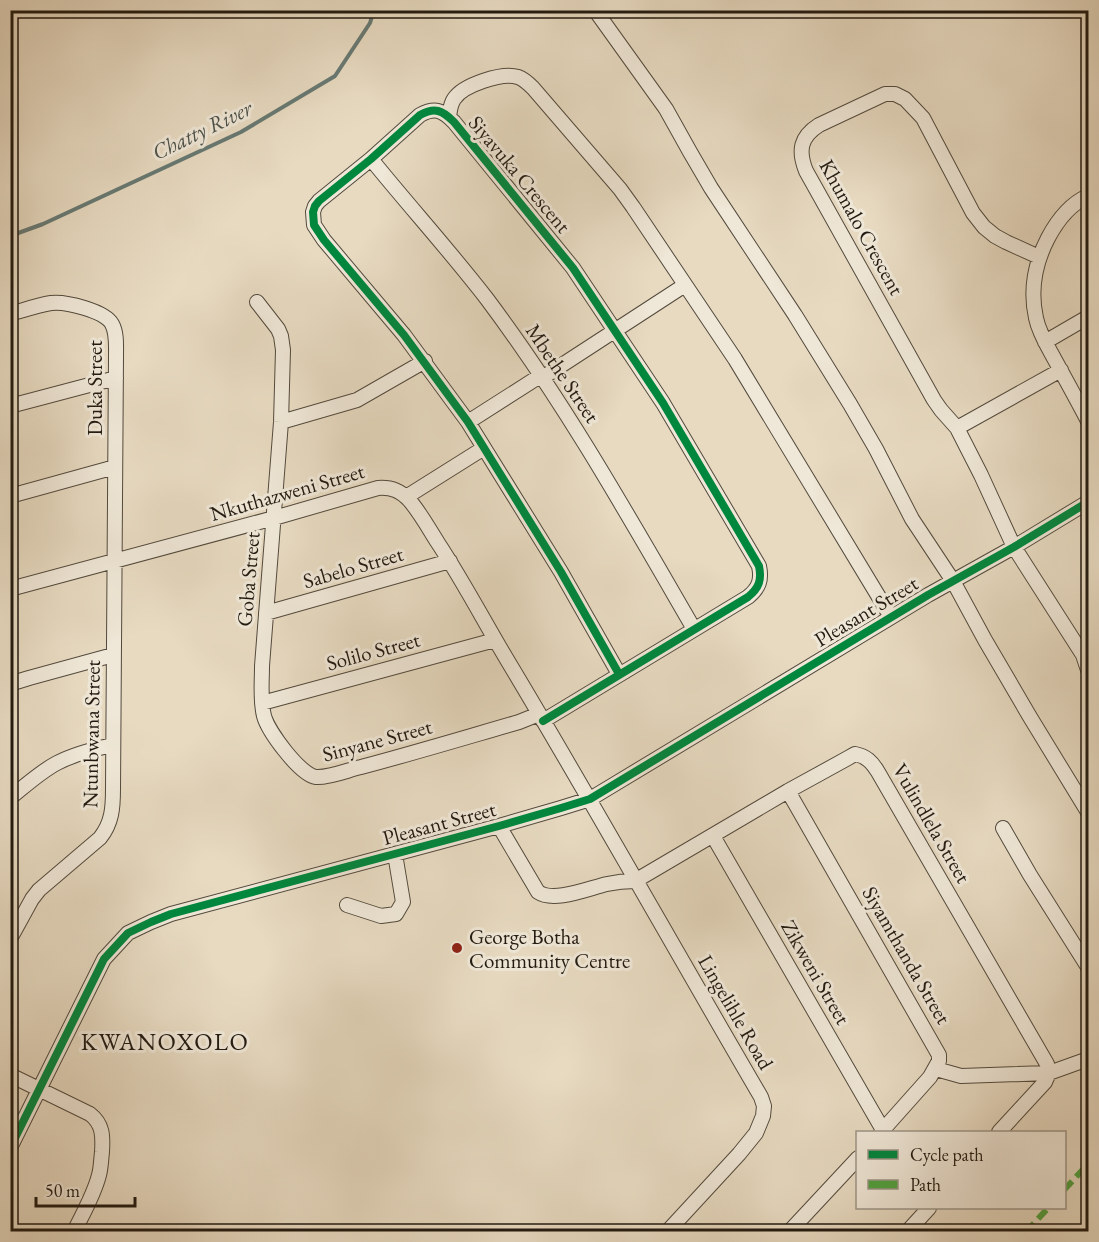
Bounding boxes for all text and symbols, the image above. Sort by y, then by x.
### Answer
water label: Chatty River [147,93,258,167]
street label: Siyavuka Crescent [463,110,577,239]
street label: Khumalo Crescent [813,154,911,300]
street label: Mbethe Street [520,318,606,428]
street label: Duka Street [81,340,108,436]
street label: Nkuthazweni Street [207,457,368,527]
street label: Goba Street [230,530,266,627]
street label: Sabelo Street [300,540,407,594]
street label: Pleasant Street [809,569,923,653]
street label: Solilo Street [323,625,423,676]
street label: Ntunbwana Street [76,659,106,808]
street label: Sinyane Street [319,712,435,768]
street label: Vulindlela Street [887,758,977,888]
street label: Pleasant Street [379,795,499,851]
street label: Siyamthanda Street [857,881,958,1029]
street label: Zikweni Street [775,915,857,1029]
place label: George Botha Community Centre [469,923,630,974]
marker: George Botha Community Centre [450,941,464,955]
street label: Lingelihle Road [692,950,780,1075]
district label: KWANOXOLO [81,1026,249,1057]
legend [856,1131,1066,1209]
text: Cycle path [910,1143,984,1166]
scale bar [36,1170,135,1208]
text: Path [910,1173,941,1196]
text: 50 m [45,1179,80,1202]

